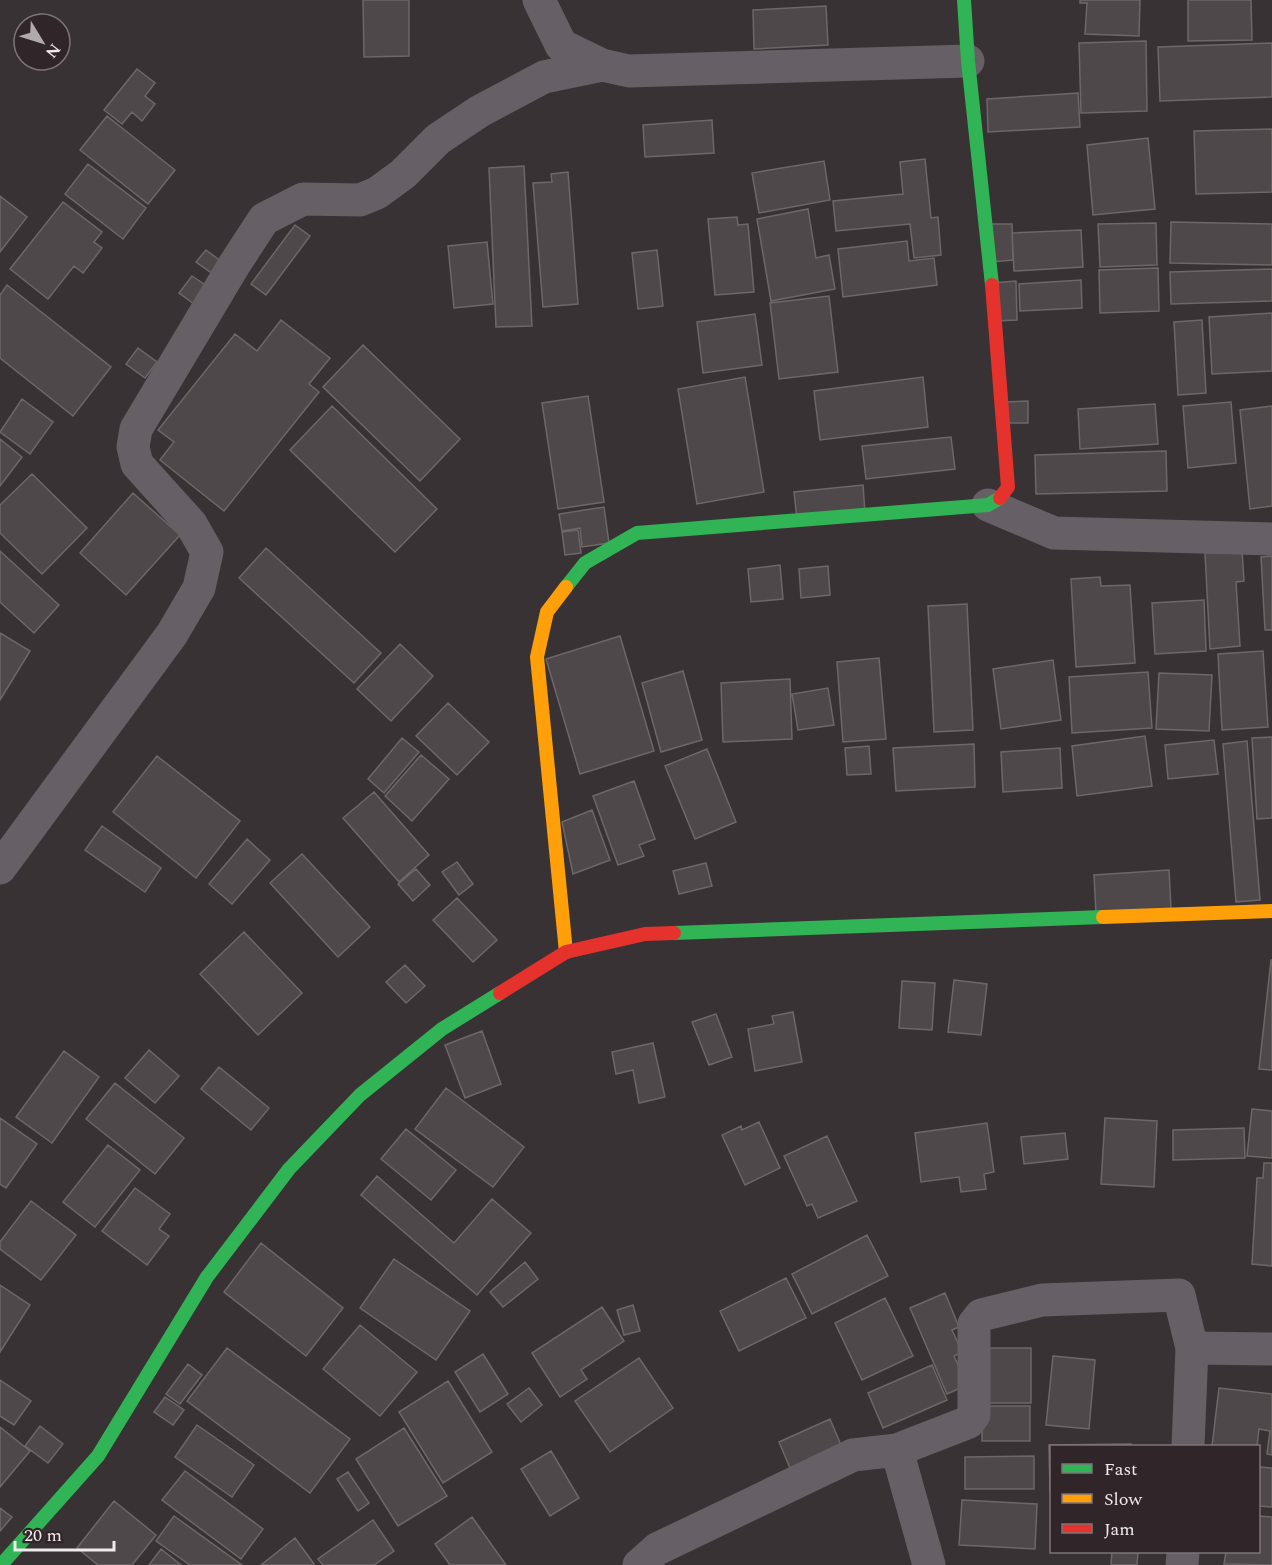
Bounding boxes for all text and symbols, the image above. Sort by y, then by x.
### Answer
north arrow [12,12,72,72]
text: N [40,38,67,63]
legend [1050,1445,1260,1553]
text: Fast [1104,1456,1137,1483]
text: Slow [1104,1486,1143,1513]
scale bar [15,1514,114,1552]
text: Jam [1104,1516,1135,1543]
text: 20 m [24,1522,62,1549]

